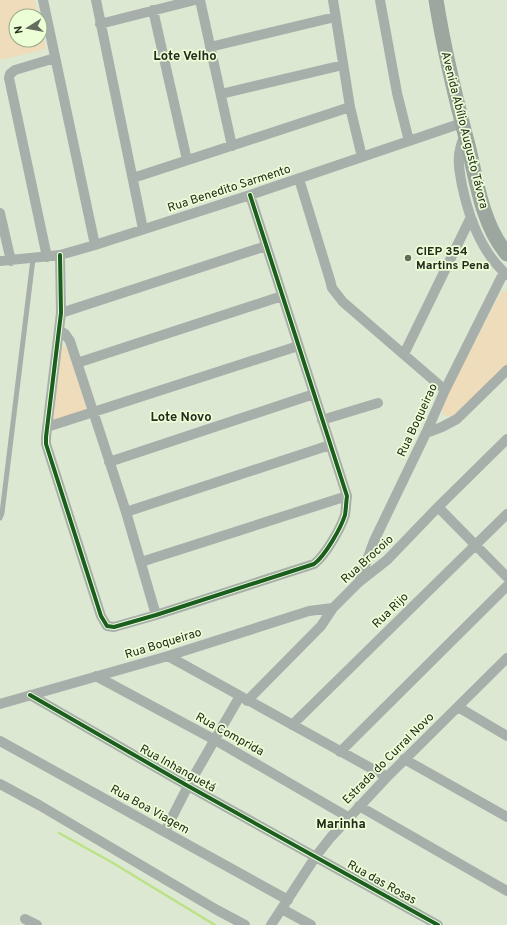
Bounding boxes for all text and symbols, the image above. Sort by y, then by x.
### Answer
north arrow [8,8,48,48]
text: N [12,25,27,35]
district label: Lote Velho [153,49,217,65]
street label: Avenida Abílio Augusto Távora [437,50,491,211]
street label: Rua Benedito Sarmento [166,161,293,216]
place label: CIEP 354 Martins Pena [416,244,489,274]
marker: CIEP 354 Martins Pena [403,253,413,263]
street label: Rua Boqueirao [394,381,442,460]
district label: Lote Novo [150,410,212,426]
street label: Rua Brocoio [338,532,398,588]
street label: Rua Rijo [369,589,413,632]
street label: Rua Boqueirao [123,625,204,663]
street label: Rua Comprida [192,709,267,760]
street label: Estrada do Curral Novo [339,709,438,808]
street label: Rua Inhanguetá [137,741,218,796]
street label: Rua Boa Viagem [107,782,192,838]
district label: Marinha [316,817,366,833]
street label: Rua das Rosas [344,857,419,909]

